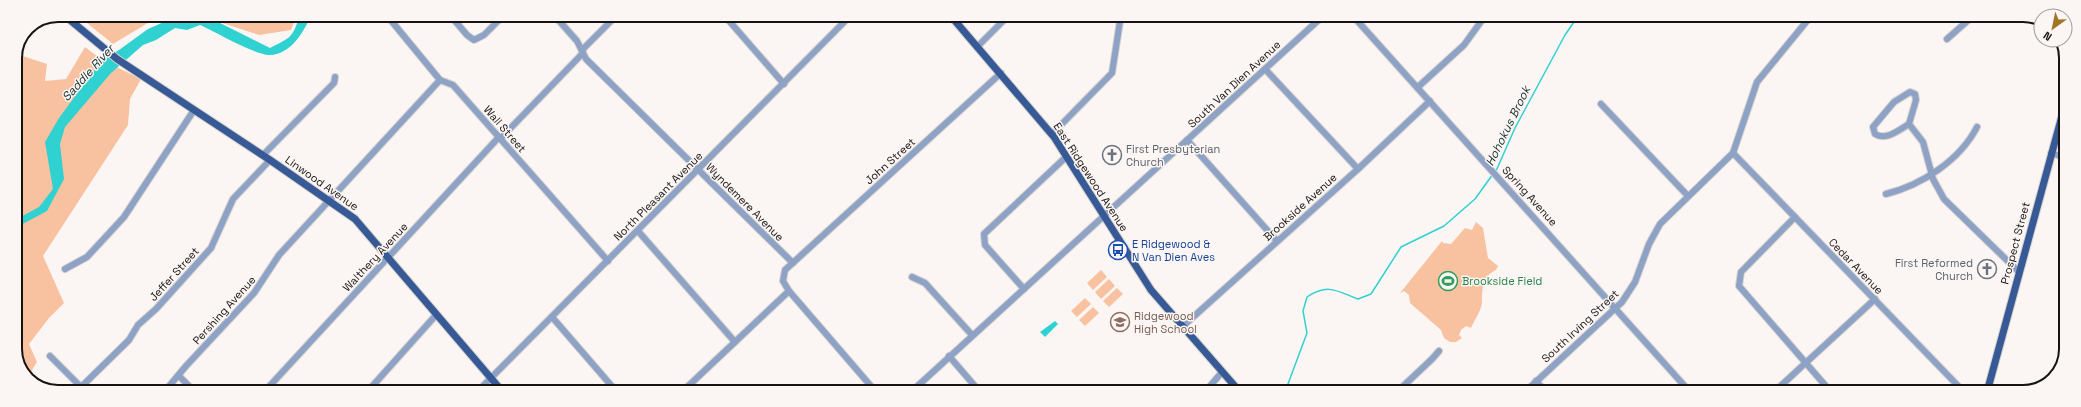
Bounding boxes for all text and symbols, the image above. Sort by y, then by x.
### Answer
north arrow [2033,8,2073,48]
text: N [2041,29,2054,44]
street label: South Van Dien Avenue [1185,37,1283,131]
water label: Saddle River [58,40,119,105]
water label: Hohokus Brook [1482,82,1535,169]
street label: Wall Street [481,103,529,155]
street label: East Ridgewood Avenue [1051,120,1131,234]
street label: John Street [862,135,918,187]
place label: First Presbyterian Church [1126,142,1220,169]
church icon: First Presbyterian Church [1101,144,1123,166]
street label: North Pleasant Avenue [611,149,705,243]
street label: Linwood Avenue [283,153,361,213]
street label: Wyndemere Avenue [703,160,787,244]
street label: Spring Avenue [1499,163,1561,229]
street label: Brookside Avenue [1260,170,1340,244]
street label: Prospect Street [1997,200,2033,286]
street label: Walthery Avenue [339,220,411,294]
street label: Cedar Avenue [1826,235,1886,297]
place label: E Ridgewood & N Van Dien Aves [1132,237,1215,264]
bus stop icon: E Ridgewood & N Van Dien Aves [1107,239,1129,261]
street label: Jeffer Street [146,244,202,304]
place label: First Reformed Church [1895,256,1973,283]
church icon: First Reformed Church [1976,258,1998,280]
sports icon: Brookside Field [1437,270,1459,292]
street label: Pershing Avenue [190,273,258,347]
place label: Brookside Field [1462,274,1542,288]
street label: South Irving Street [1538,287,1622,365]
place label: Ridgewood High School [1134,309,1197,336]
school or university icon: Ridgewood High School [1109,311,1131,333]

